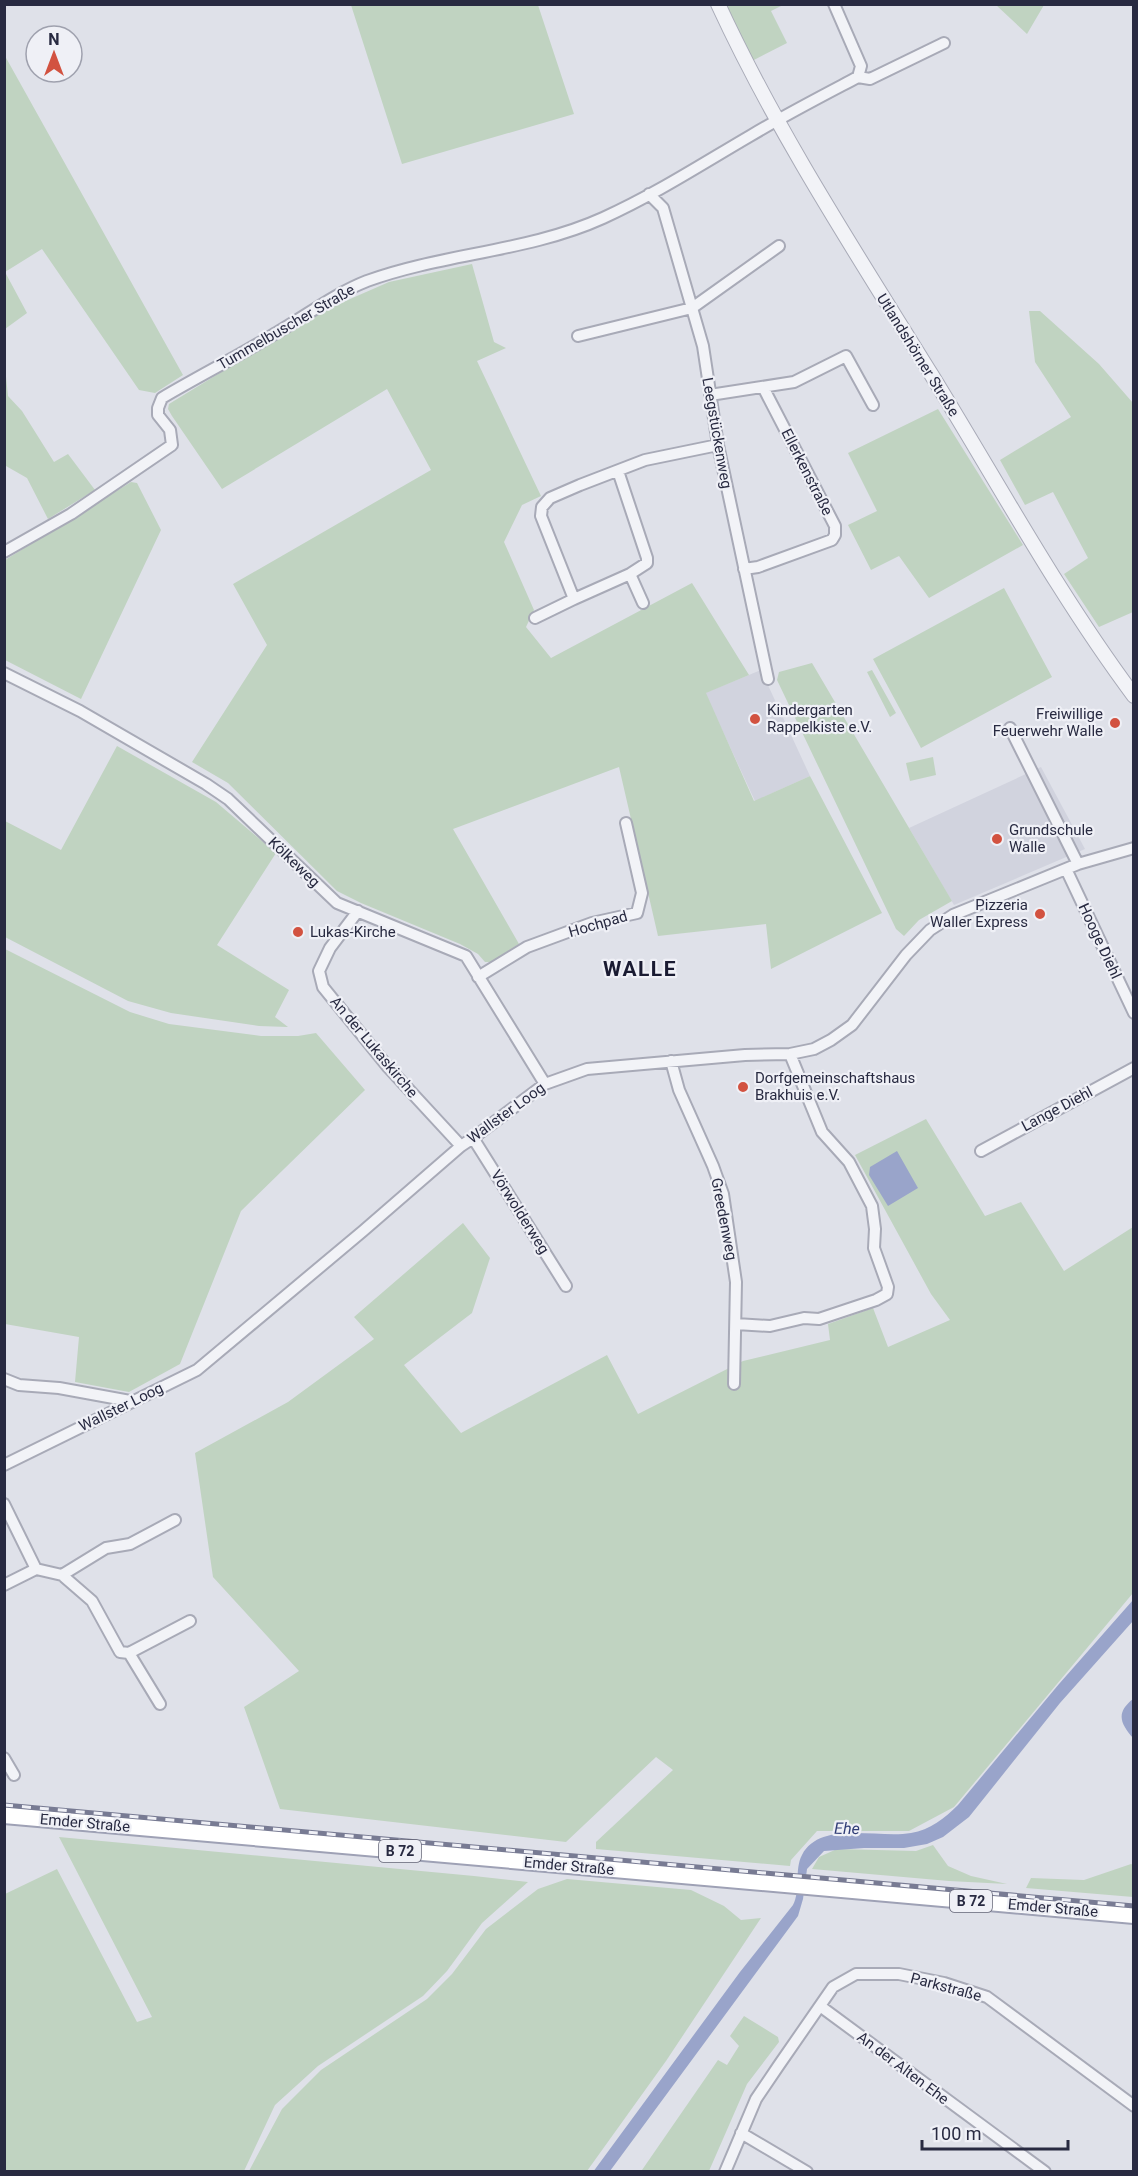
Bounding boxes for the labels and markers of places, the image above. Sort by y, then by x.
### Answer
place label: Kindergarten Rappelkiste e.V. [767,701,872,736]
place label: Freiwillige Feuerwehr Walle [993,705,1103,740]
marker: Kindergarten Rappelkiste e.V. [748,712,762,726]
marker: Freiwillige Feuerwehr Walle [1108,716,1122,730]
place label: Grundschule Walle [1009,821,1093,856]
marker: Grundschule Walle [990,832,1004,846]
place label: Pizzeria Waller Express [930,896,1028,931]
marker: Pizzeria Waller Express [1033,907,1047,921]
place label: Lukas-Kirche [310,923,396,941]
marker: Lukas-Kirche [291,925,305,939]
place label: Dorfgemeinschaftshaus Brakhuis e.V. [755,1069,915,1104]
marker: Dorfgemeinschaftshaus Brakhuis e.V. [736,1080,750,1094]

